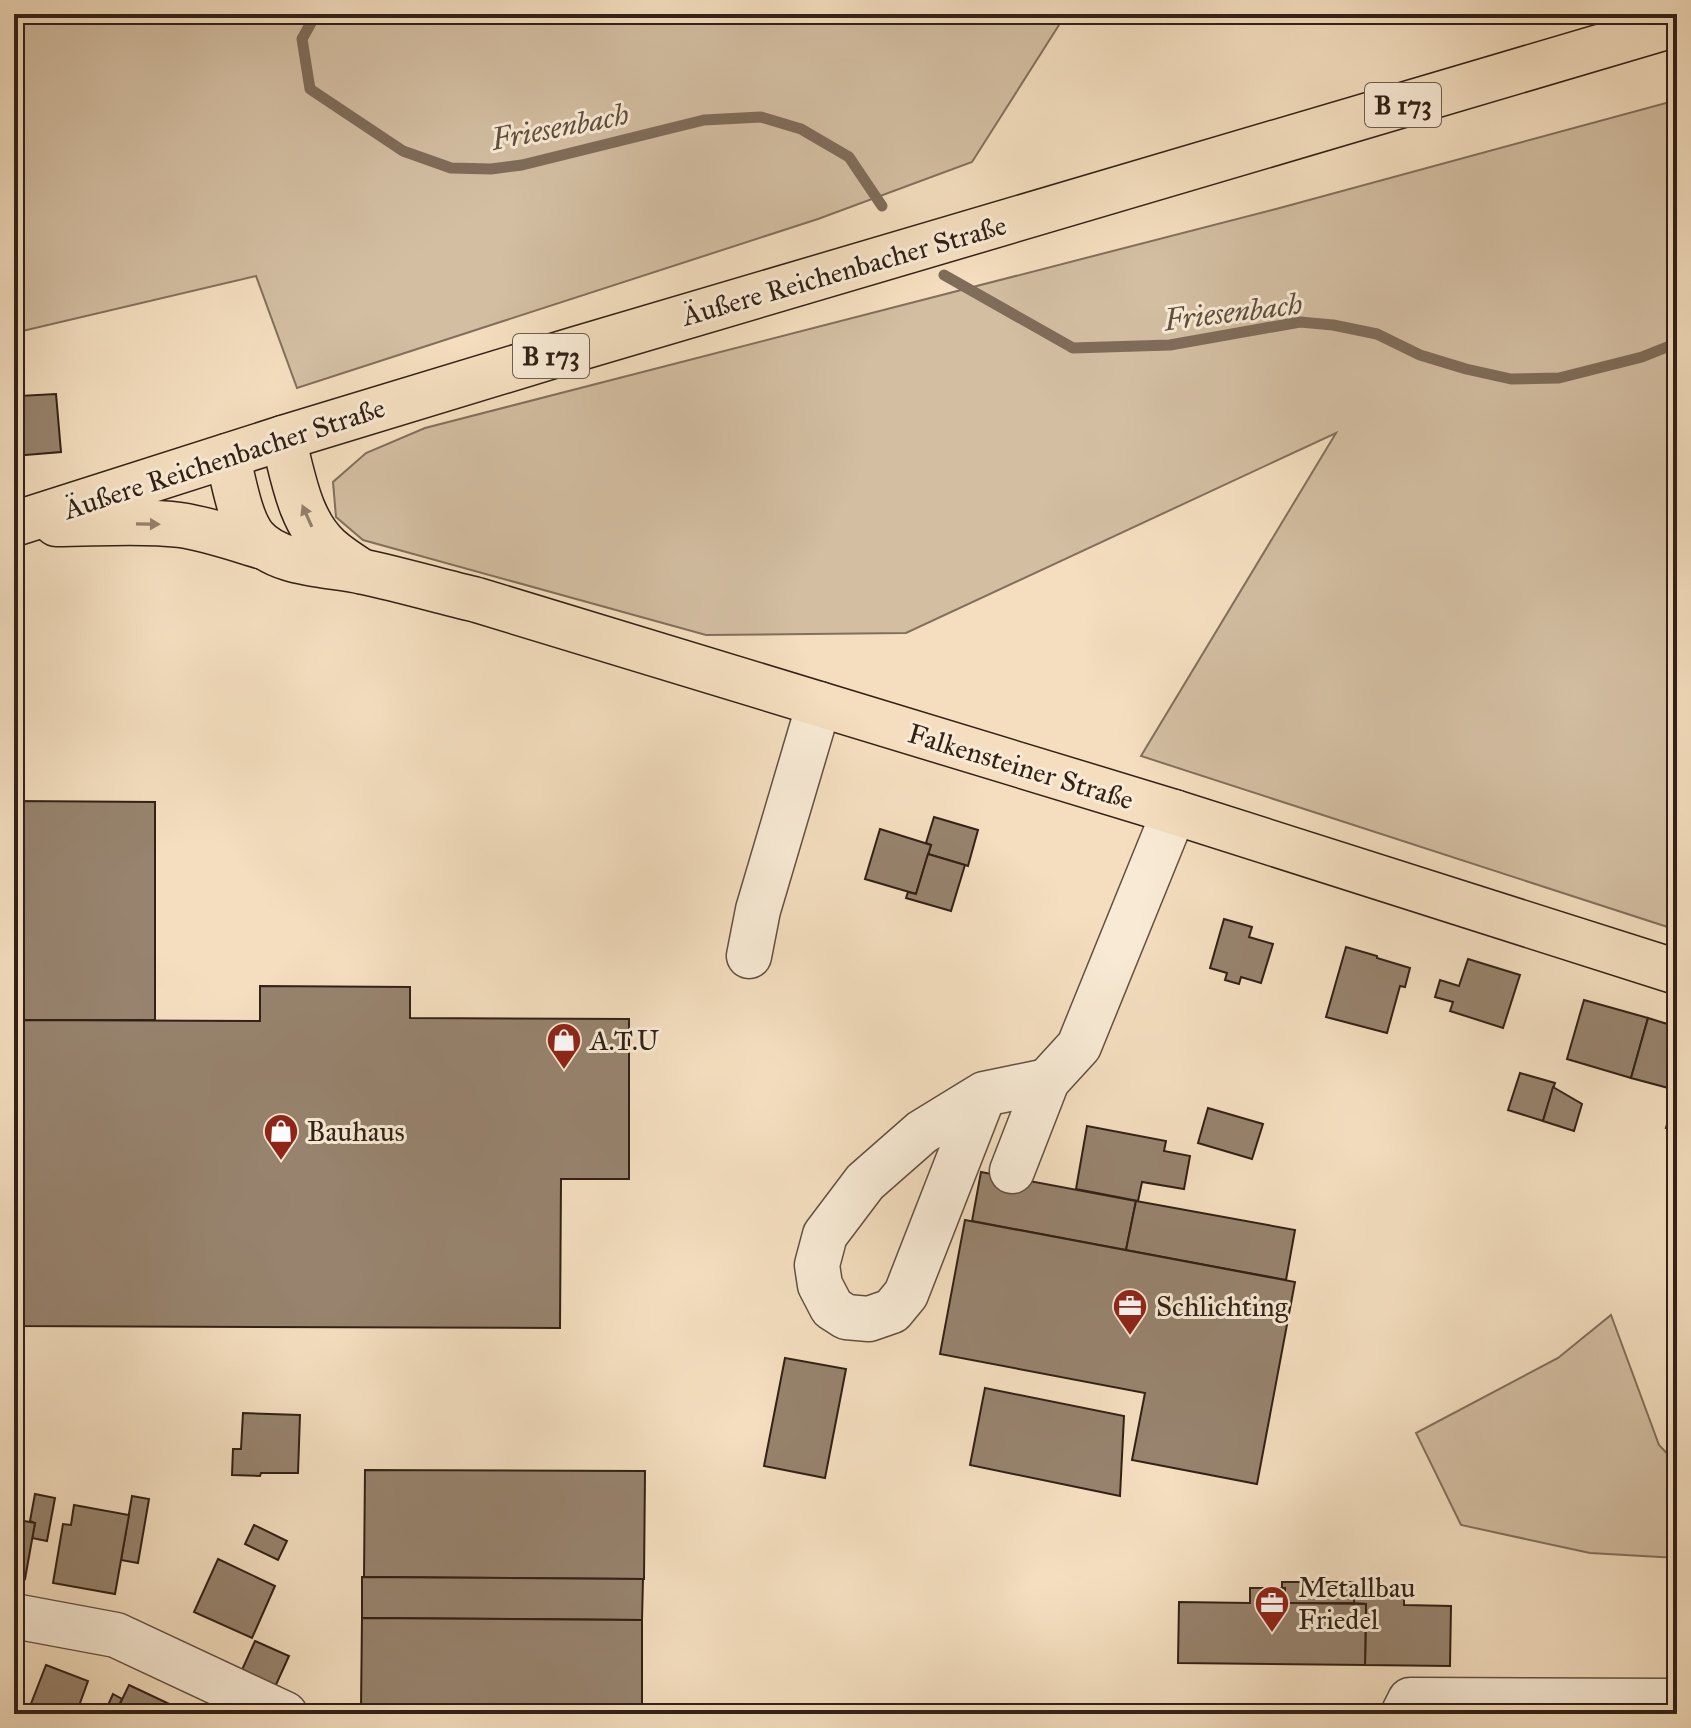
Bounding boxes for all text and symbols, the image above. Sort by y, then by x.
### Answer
road number: B 173 [1365,83,1441,127]
water label: Friesenbach [487,96,632,158]
street label: Äußere Reichenbacher Straße [677,207,1010,334]
water label: Friesenbach [1161,286,1305,338]
road number: B 173 [513,334,589,378]
street label: Äußere Reichenbacher Straße [58,390,389,527]
one-way arrow [301,504,314,528]
one-way arrow [136,517,161,530]
street label: Falkensteiner Straße [904,716,1138,817]
shop icon: A.T.U [545,1021,583,1071]
place label: A.T.U [589,1023,660,1058]
shop icon: Bauhaus [262,1112,300,1162]
place label: Bauhaus [307,1114,405,1149]
office icon: Schlichting [1111,1287,1149,1337]
place label: Schlichting [1156,1289,1289,1324]
place label: Metallbau Friedel [1298,1570,1416,1637]
office icon: Metallbau Friedel [1253,1584,1291,1634]

